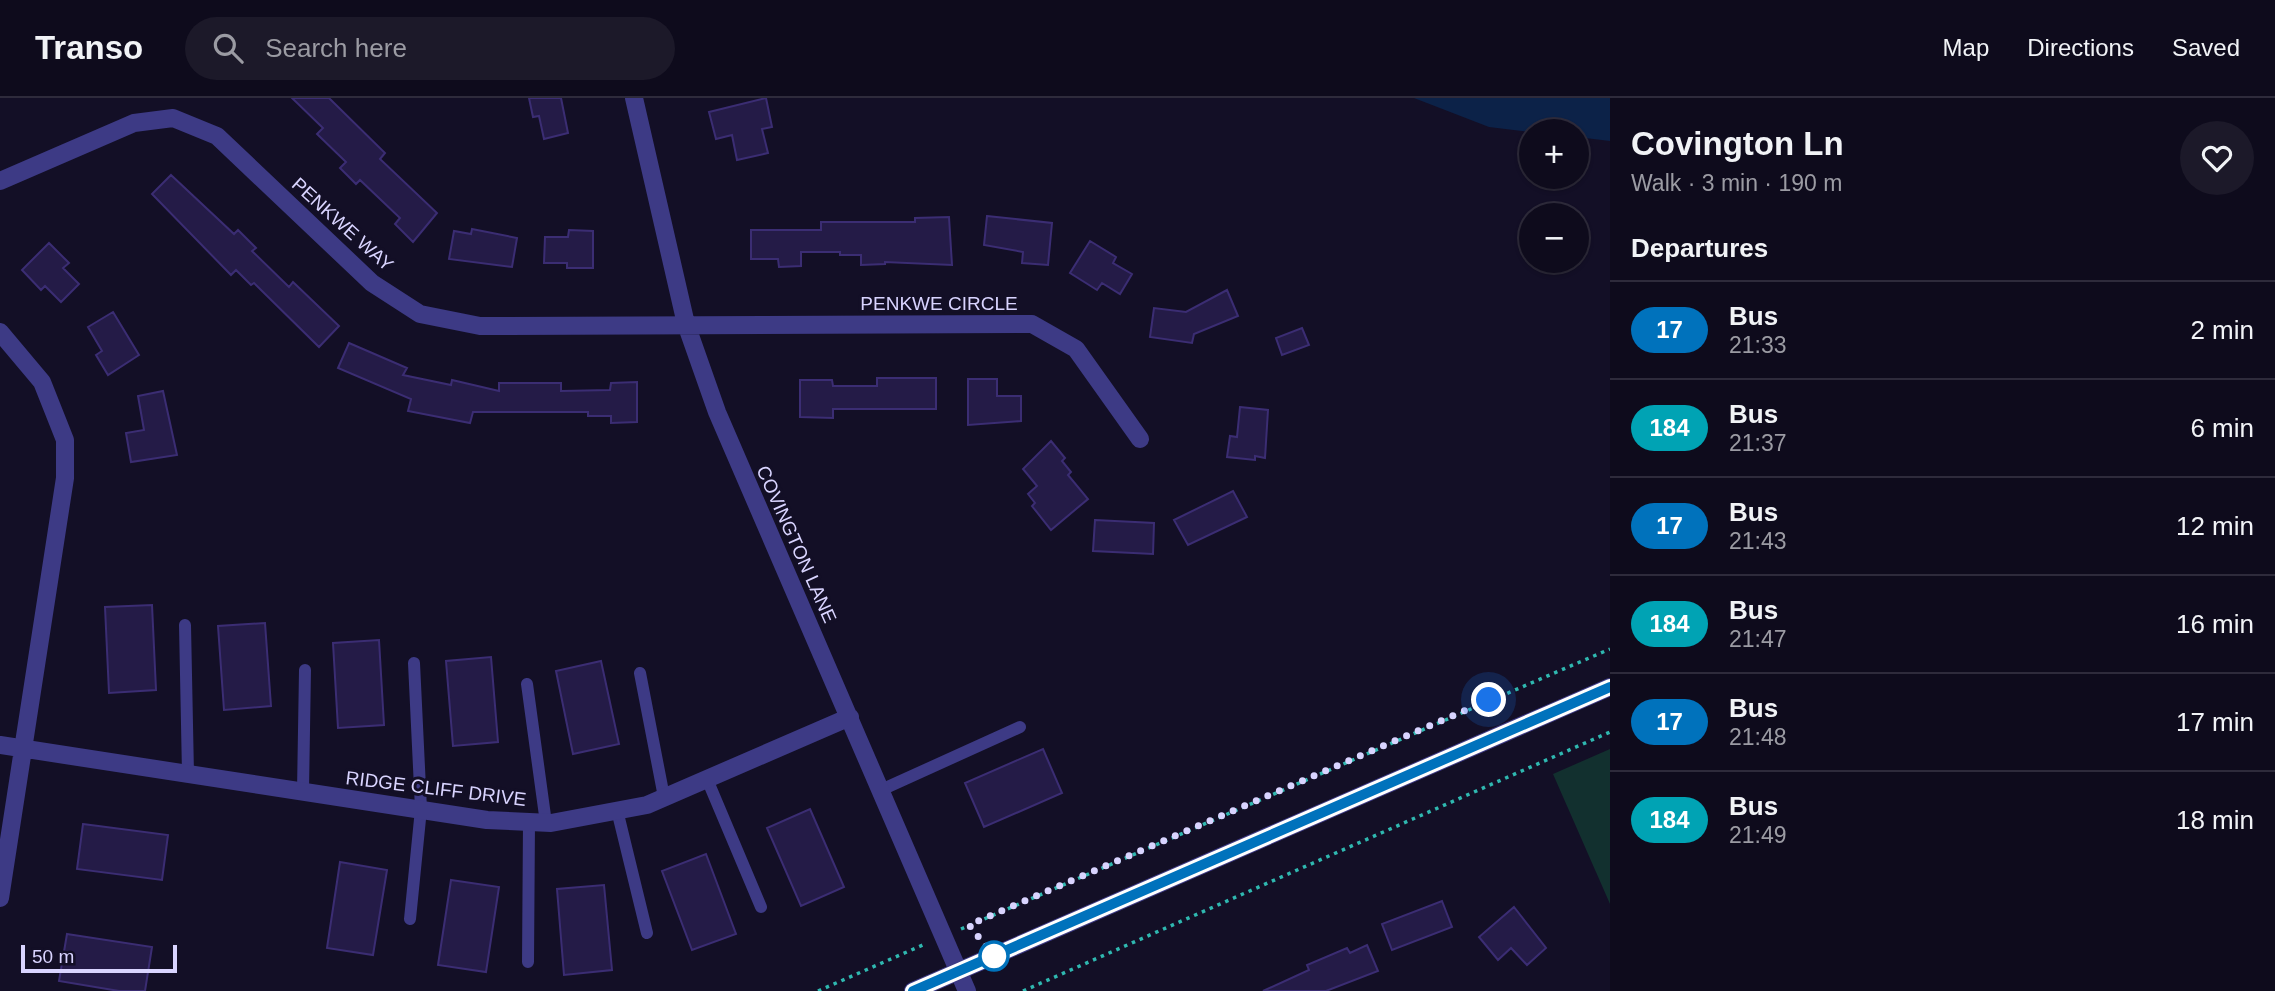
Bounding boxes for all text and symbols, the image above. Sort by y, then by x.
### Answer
search box [185,17,675,80]
text: Transo [35,29,143,66]
icon: search [209,29,247,67]
text: Search here [265,33,407,63]
text: Map [1943,34,1989,61]
text: Directions [2027,34,2134,61]
text: Saved [2172,34,2240,61]
map controls [1519,119,1589,273]
button: + [1519,119,1589,189]
button: heart [2180,121,2254,195]
text: Covington Ln [1631,125,1844,162]
text: Walk · 3 min · 190 m [1631,170,1842,196]
street label: PENKWE WAY [288,173,398,275]
button: − [1519,203,1589,273]
text: Departures [1631,233,1768,263]
street label: PENKWE CIRCLE [860,293,1018,314]
text: Bus [1729,301,1778,331]
text: 2 min [2190,315,2254,345]
text: 17 [1656,316,1683,343]
text: 21:33 [1729,332,1787,358]
text: Bus [1729,399,1778,429]
text: 6 min [2190,413,2254,443]
text: 184 [1649,414,1690,441]
text: 21:37 [1729,430,1787,456]
street label: COVINGTON LANE [752,462,841,626]
text: Bus [1729,497,1778,527]
text: 12 min [2176,511,2254,541]
text: 17 [1656,512,1683,539]
text: 21:43 [1729,528,1787,554]
text: Bus [1729,595,1778,625]
text: 16 min [2176,609,2254,639]
text: 184 [1649,610,1690,637]
text: 21:47 [1729,626,1787,652]
your location [1471,682,1506,717]
text: Bus [1729,693,1778,723]
text: 17 min [2176,707,2254,737]
text: 17 [1656,708,1683,735]
text: 21:48 [1729,724,1787,750]
street label: RIDGE CLIFF DRIVE [345,767,527,810]
text: Bus [1729,791,1778,821]
text: 18 min [2176,805,2254,835]
text: 184 [1649,806,1690,833]
text: 21:49 [1729,822,1787,848]
unlabelled marker [979,941,1009,971]
scale bar [21,942,177,974]
text: 50 m [32,946,74,967]

